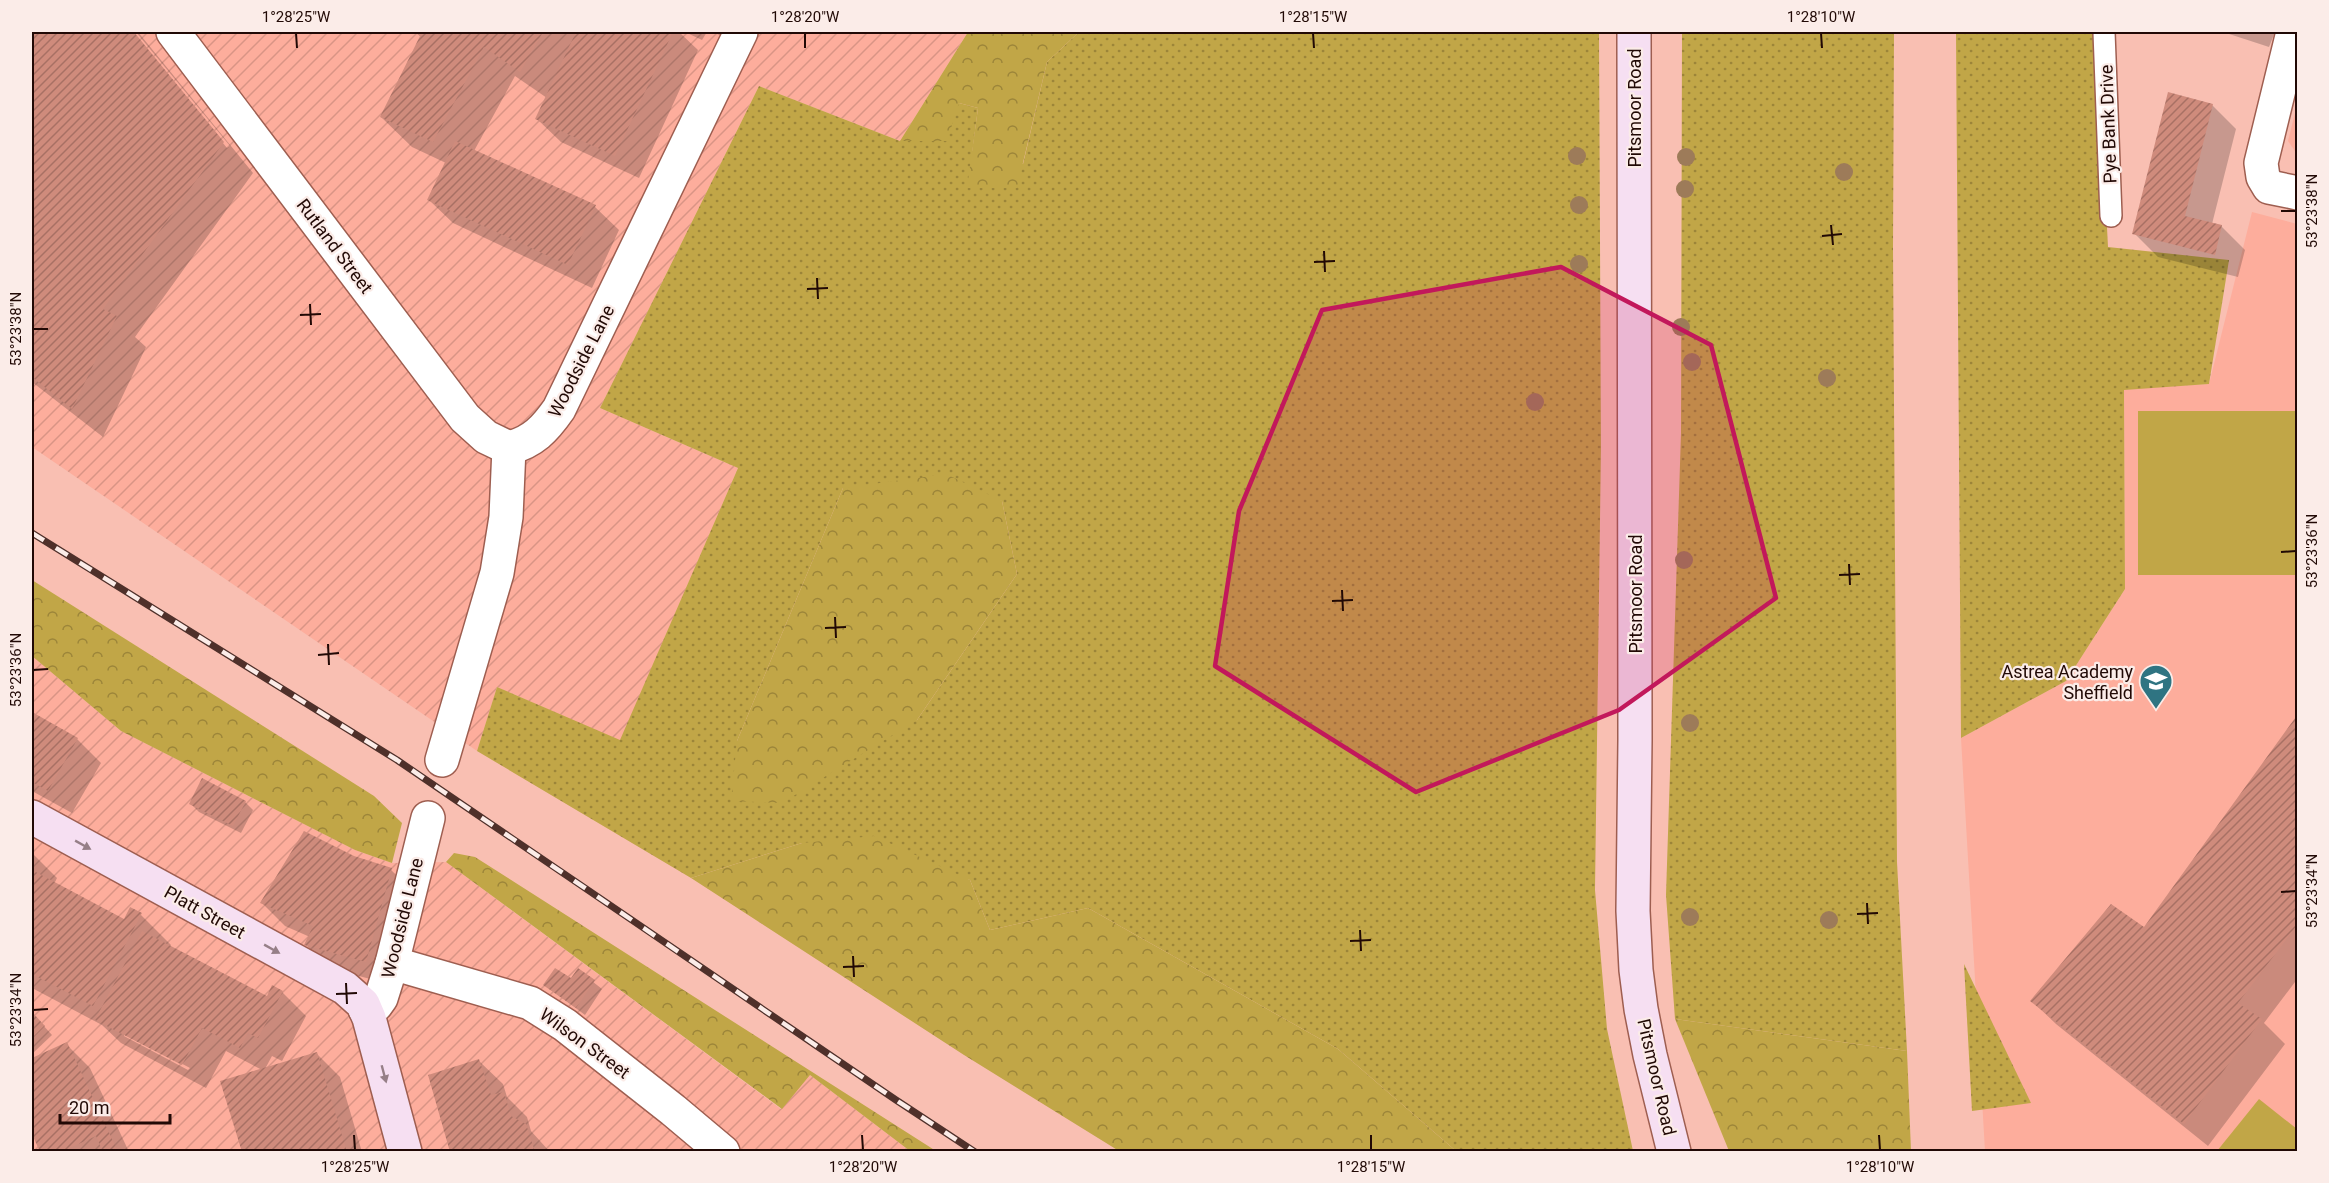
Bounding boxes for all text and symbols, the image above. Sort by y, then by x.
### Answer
text: 1°28'25"W [262,8,330,26]
text: 1°28'20"W [771,8,839,26]
text: 1°28'15"W [1279,8,1347,26]
text: 1°28'10"W [1787,8,1855,26]
street label: Pitsmoor Road [1624,48,1645,168]
street label: Pye Bank Drive [2095,64,2121,184]
text: 53°23'38"N [2303,174,2321,248]
street label: Rutland Street [293,195,377,298]
text: 53°23'38"N [7,292,25,366]
street label: Woodside Lane [544,301,618,421]
text: 53°23'36"N [2303,514,2321,588]
street label: Pitsmoor Road [1625,534,1646,654]
text: 53°23'36"N [7,633,25,707]
place label: Astrea Academy Sheffield [2001,661,2133,703]
school or university icon: Astrea Academy Sheffield [2138,663,2174,710]
one-way arrow [75,840,92,850]
text: 53°23'34"N [2303,854,2321,928]
street label: Woodside Lane [377,856,427,980]
street label: Platt Street [161,881,249,943]
one-way arrow [264,944,281,954]
text: 53°23'34"N [7,973,25,1047]
street label: Wilson Street [536,1003,634,1083]
street label: Pitsmoor Road [1633,1017,1681,1137]
one-way arrow [379,1065,389,1083]
scale bar [60,1087,170,1125]
text: 20 m [69,1097,109,1118]
text: 1°28'25"W [321,1158,389,1176]
text: 1°28'20"W [829,1158,897,1176]
text: 1°28'15"W [1337,1158,1405,1176]
text: 1°28'10"W [1846,1158,1914,1176]

